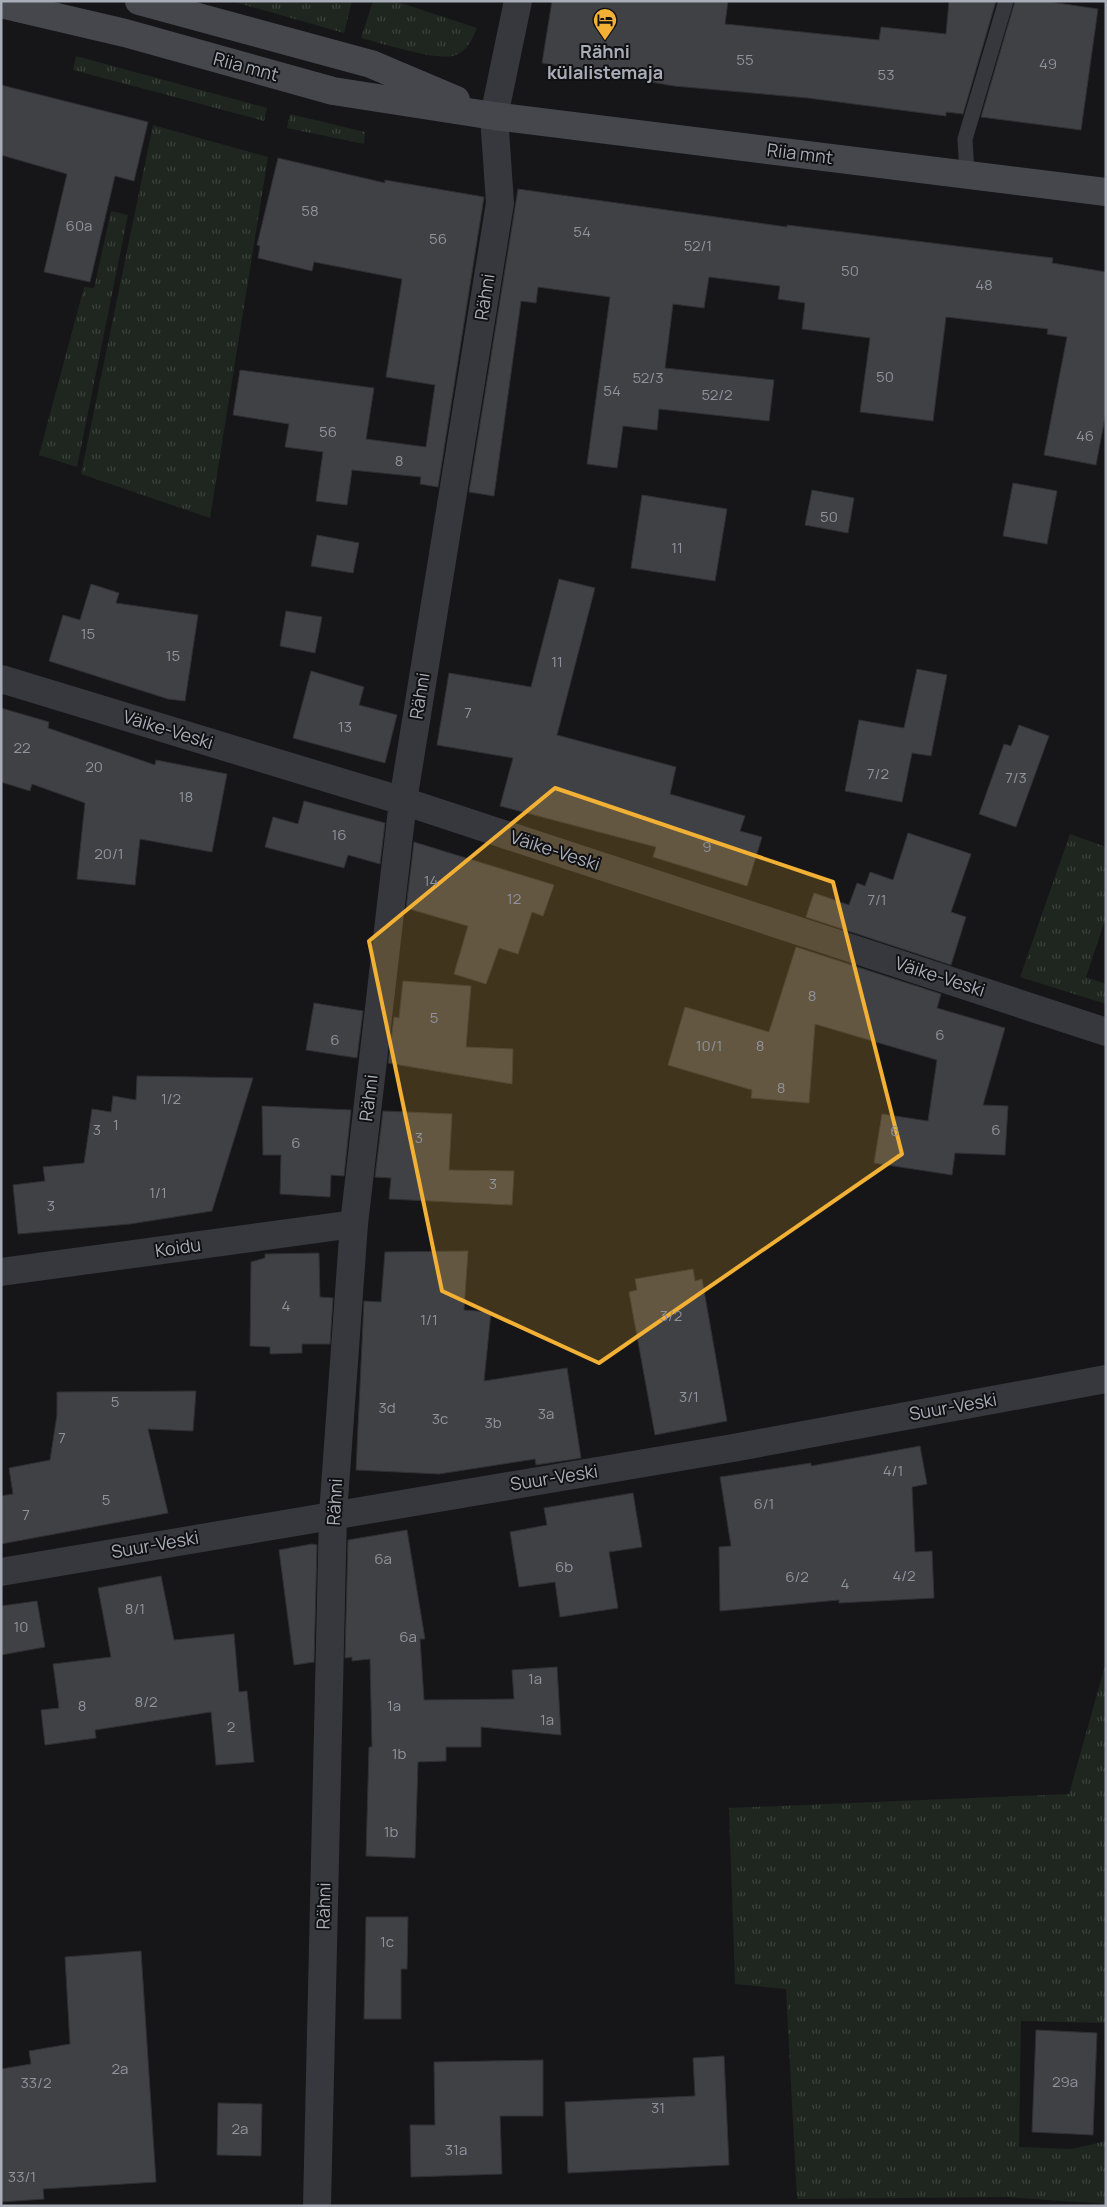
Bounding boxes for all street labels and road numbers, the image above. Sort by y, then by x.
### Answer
street label: Riia mnt [211,46,281,86]
street label: Riia mnt [766,137,835,169]
street label: Rähni [468,272,500,322]
street label: Rähni [403,671,435,721]
street label: Väike-Veski [120,704,216,754]
street label: Väike-Veski [507,824,603,876]
street label: Väike-Veski [892,950,988,1002]
street label: Rähni [353,1073,383,1123]
street label: Koidu [153,1232,202,1262]
street label: Suur-Veski [907,1387,999,1426]
street label: Suur-Veski [508,1458,599,1496]
street label: Rähni [321,1478,347,1526]
street label: Suur-Veski [109,1525,201,1564]
street label: Rähni [311,1882,335,1930]

